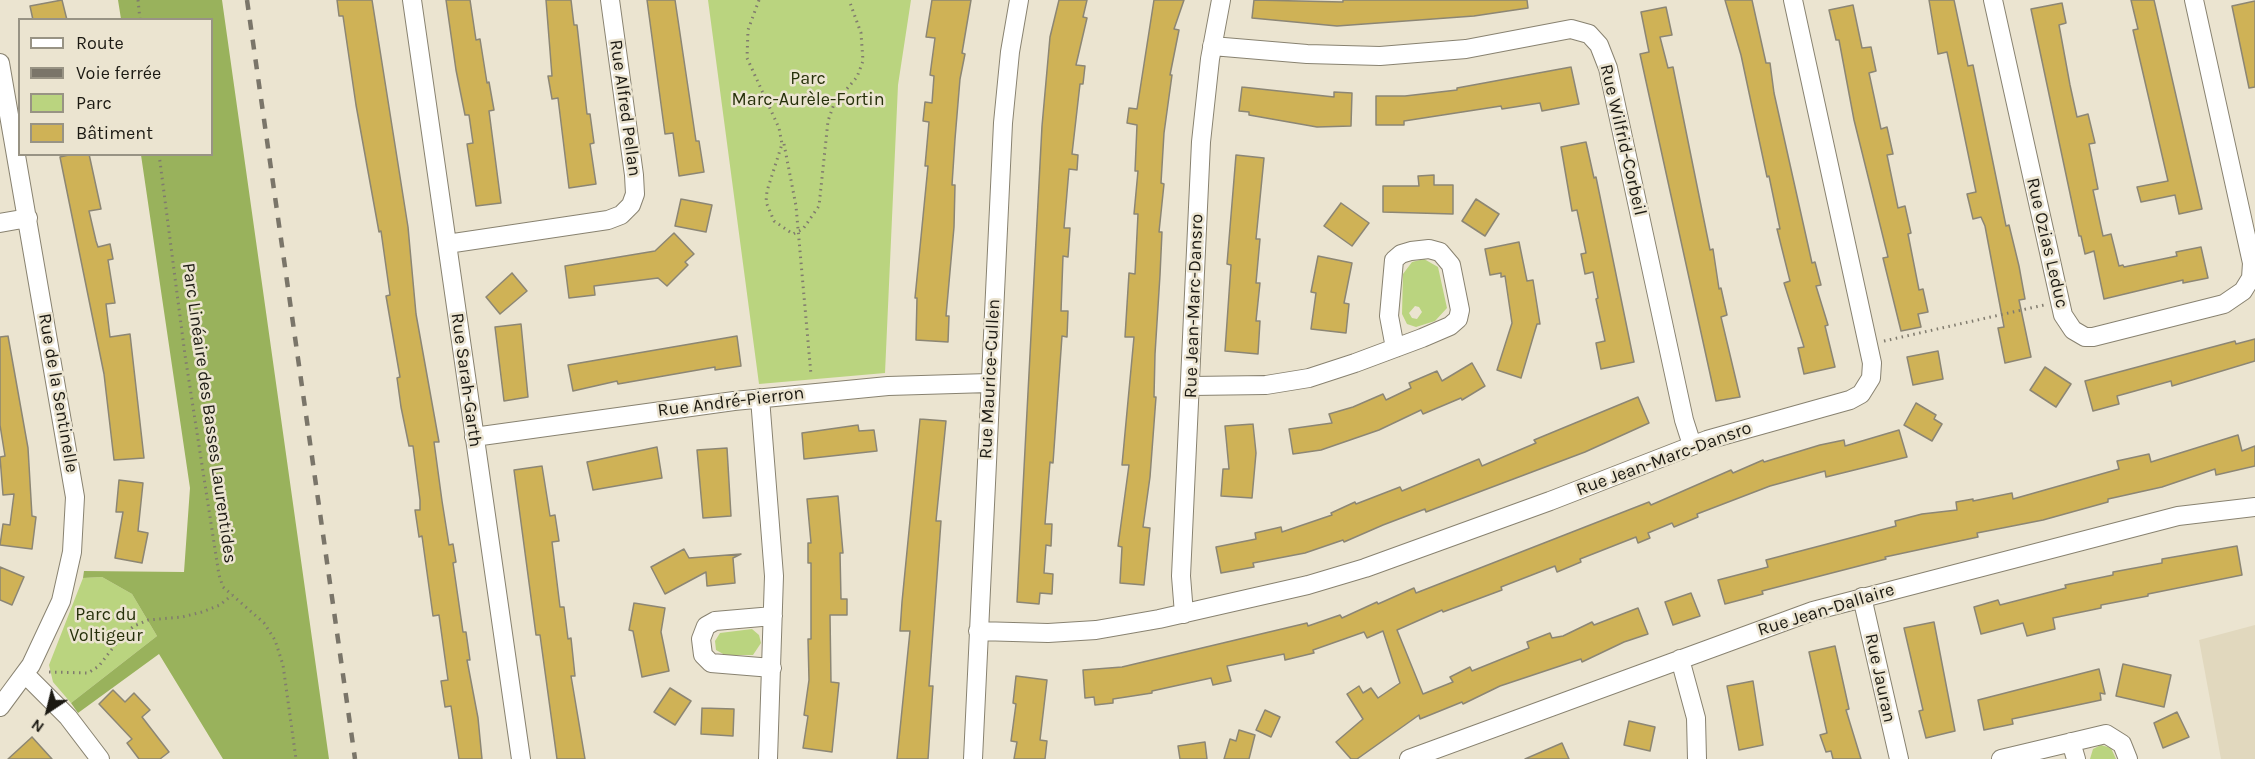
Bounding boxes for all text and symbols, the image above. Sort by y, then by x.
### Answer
legend [18,18,213,156]
text: Route [76,32,124,54]
street label: Rue Alfred Pellan [605,38,645,178]
text: Voie ferrée [76,62,161,84]
street label: Rue Wilfrid-Corbeil [1595,62,1651,218]
park label: Parc Marc-Aurèle-Fortin [731,68,885,110]
text: Parc [76,92,112,114]
text: Bâtiment [76,122,153,144]
street label: Rue Ozias Leduc [2022,176,2072,310]
street label: Rue Jean-Marc-Dansro [1180,213,1208,399]
street label: Parc Linéaire des Basses Laurentides [177,261,241,565]
street label: Rue Maurice-Cullen [975,298,1005,460]
street label: Rue Sarah-Garth [446,311,486,449]
street label: Rue de la Sentinelle [33,312,83,474]
street label: Rue André-Pierron [656,382,806,422]
street label: Rue Jean-Marc-Dansro [1574,417,1754,501]
street label: Rue Jean-Dallaire [1755,579,1897,641]
park label: Parc du Voltigeur [69,604,143,646]
street label: Rue Jauran [1860,631,1900,725]
north arrow [18,681,78,741]
text: N [27,715,48,737]

